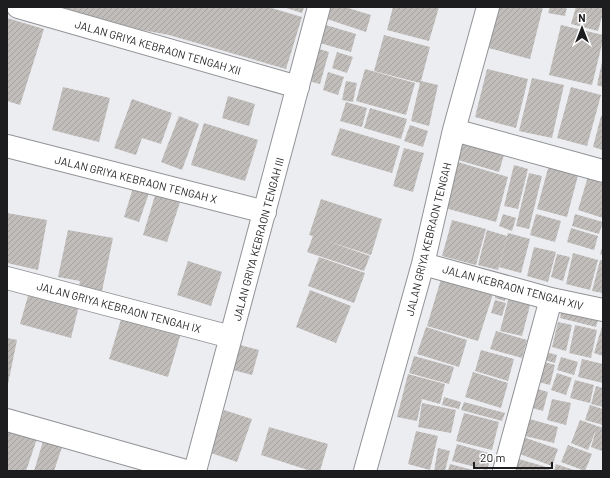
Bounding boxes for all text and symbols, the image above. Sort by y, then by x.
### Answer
north arrow [562,8,602,48]
text: N [578,11,586,24]
street label: JALAN GRIYA KEBRAON TENGAH XII [73,17,243,77]
street label: JALAN GRIYA KEBRAON TENGAH X [54,153,219,206]
street label: JALAN GRIYA KEBRAON TENGAH III [230,156,286,322]
street label: JALAN GRIYA KEBRAON TENGAH [403,161,453,317]
street label: JALAN KEBRAON TENGAH XIV [441,262,585,312]
street label: JALAN GRIYA KEBRAON TENGAH IX [35,279,203,335]
scale bar [474,444,552,470]
text: 20 m [480,450,506,464]

